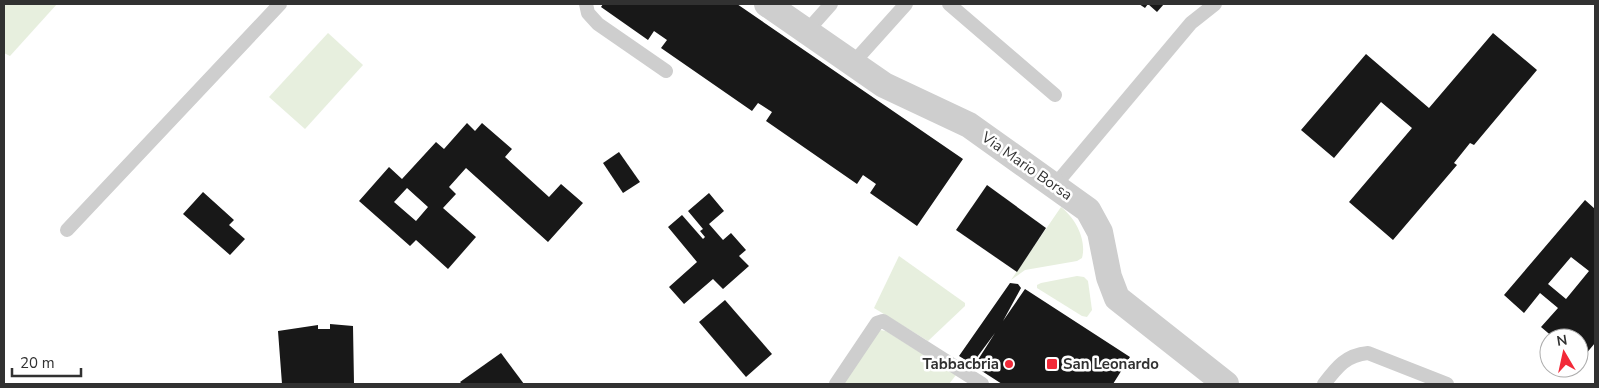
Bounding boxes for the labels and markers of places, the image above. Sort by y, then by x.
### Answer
place label: Tabbacbria [922,354,999,374]
place label: San Leonardo [1063,354,1159,374]
marker: San Leonardo [1045,357,1059,371]
marker: Tabbacbria [1003,358,1015,370]

